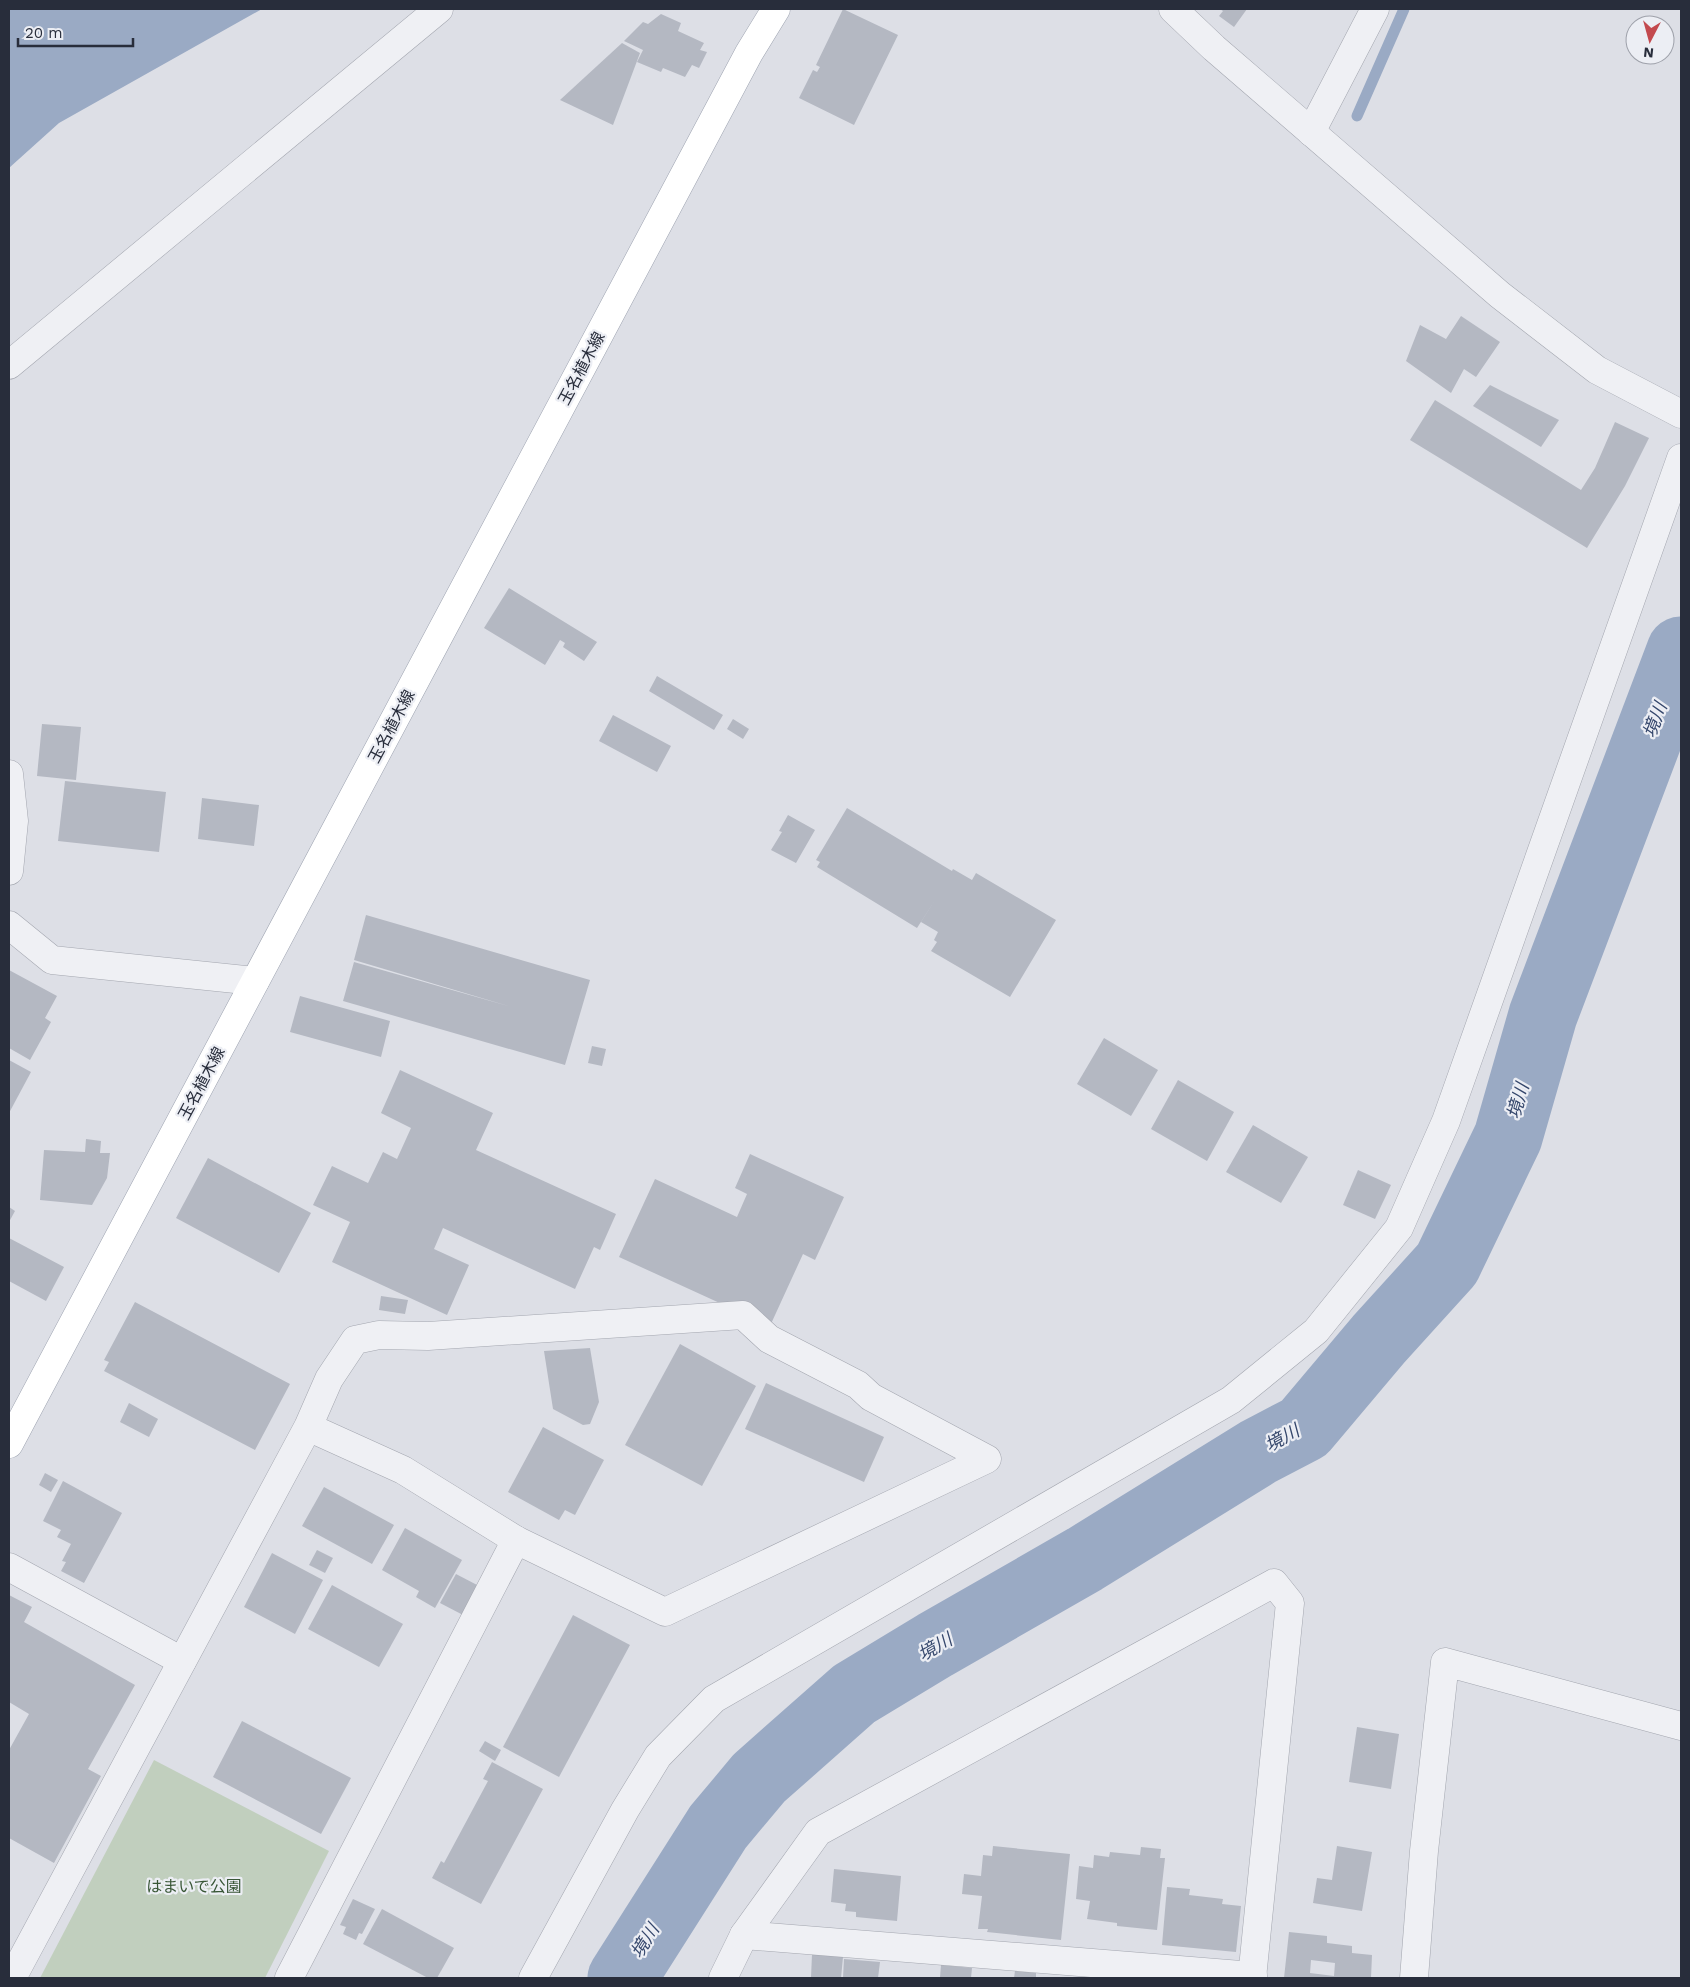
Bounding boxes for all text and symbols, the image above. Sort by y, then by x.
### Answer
scale bar [18,15,132,47]
north arrow [1625,15,1675,65]
text: 20 m [25,24,63,42]
text: N [1643,44,1655,61]
street label: 玉名植木線 [554,328,609,408]
street label: 玉名植木線 [364,686,419,766]
water label: 境川 [1638,697,1672,740]
street label: 玉名植木線 [174,1043,229,1123]
water label: 境川 [1502,1079,1533,1121]
water label: 境川 [1261,1419,1304,1455]
water label: 境川 [914,1627,957,1665]
park label: はまいで公園 [146,1877,242,1896]
water label: 境川 [626,1918,664,1962]

